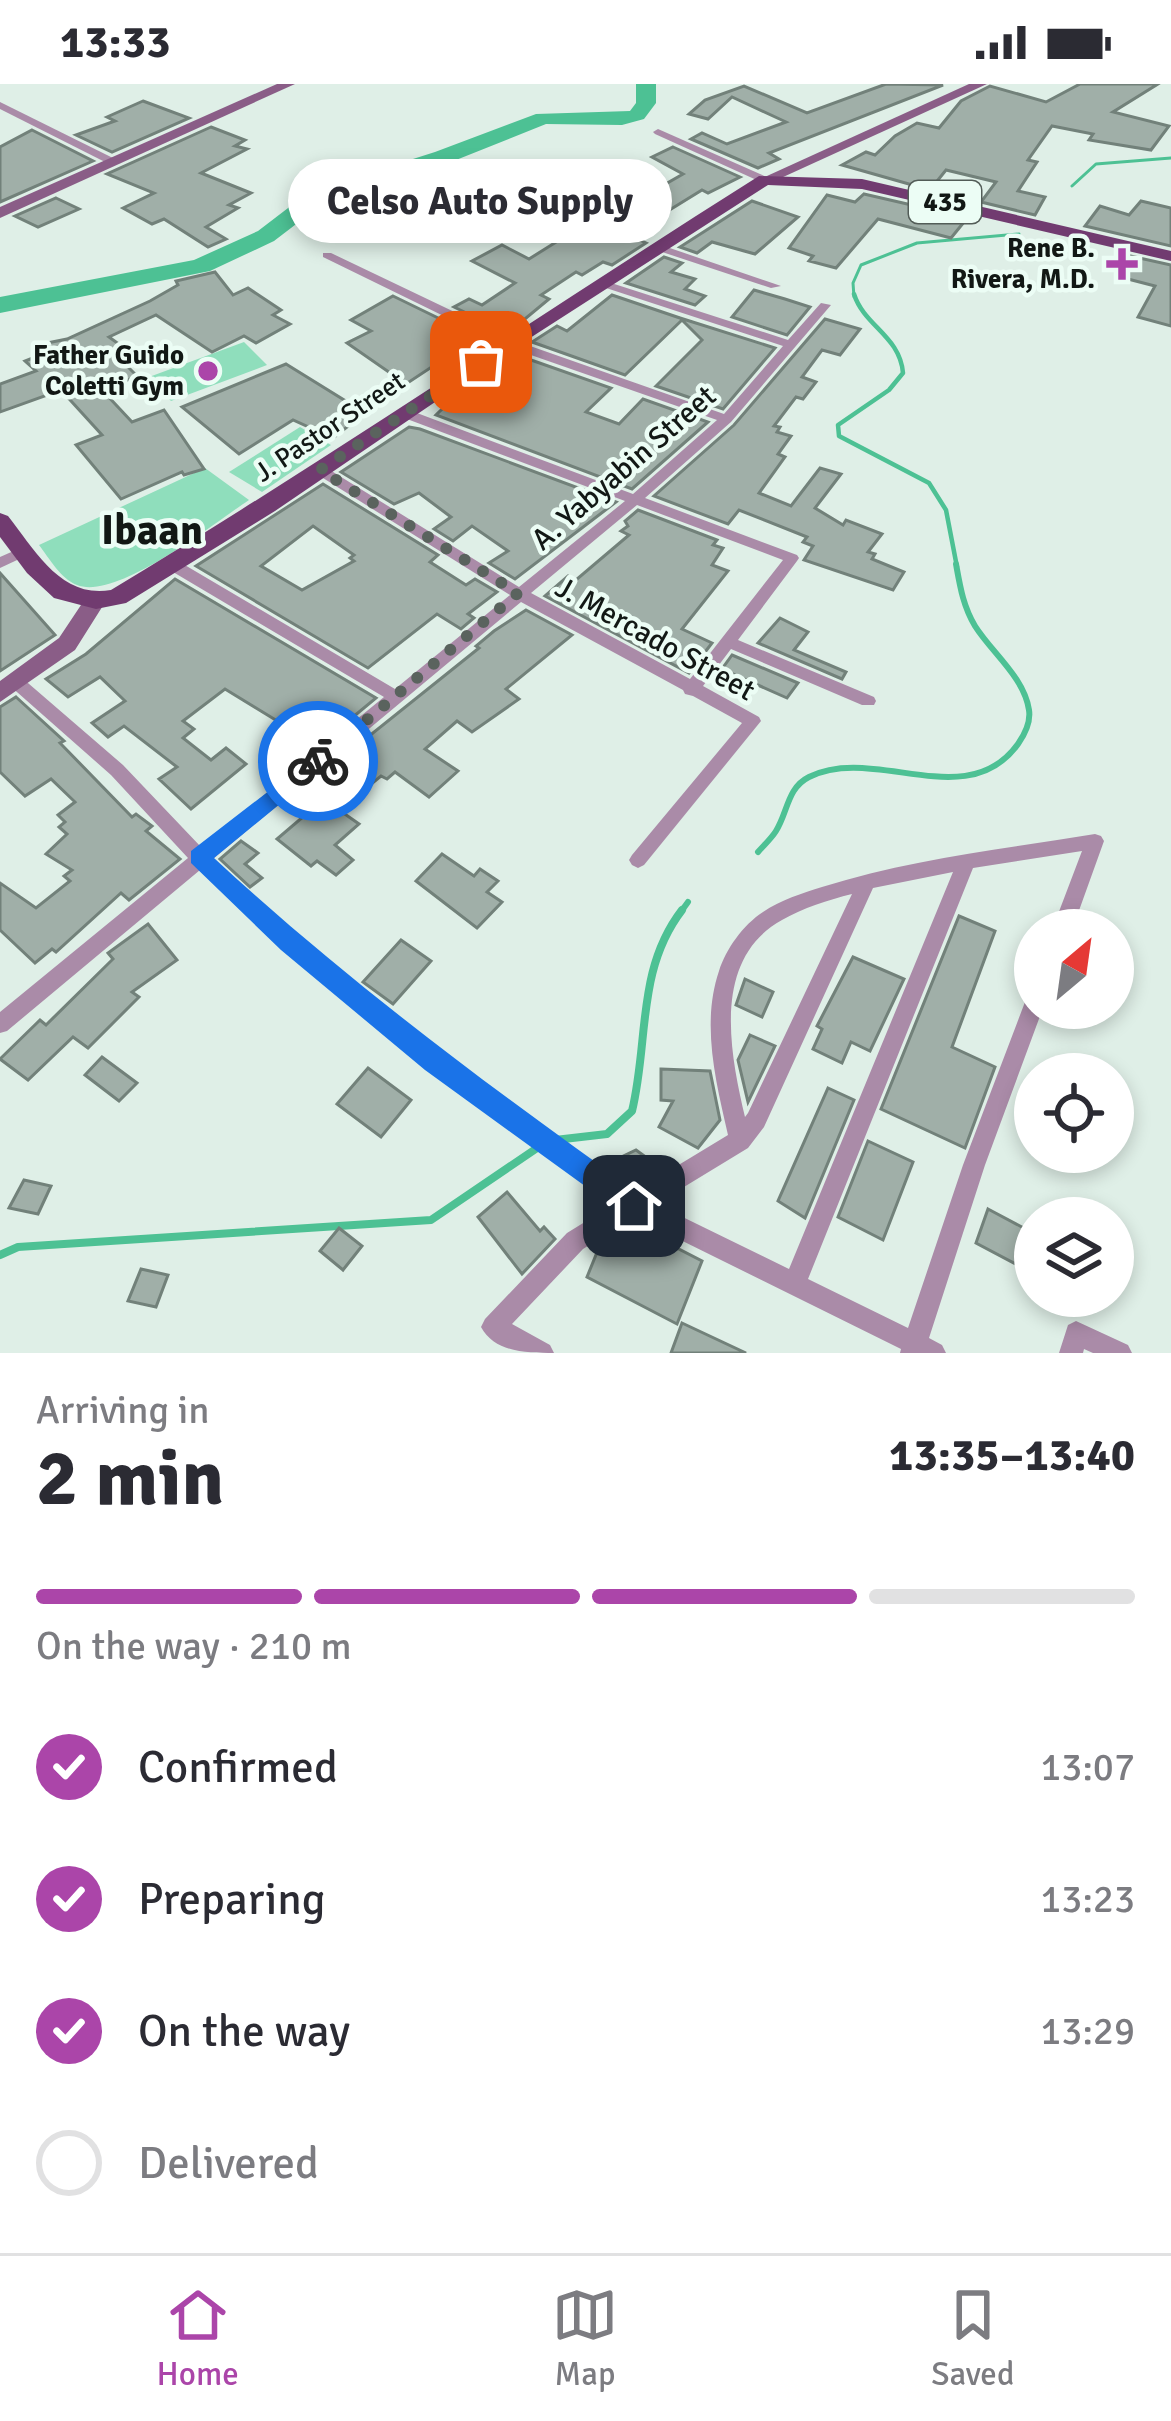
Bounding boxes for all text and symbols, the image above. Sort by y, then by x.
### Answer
text: 13:33 [60,15,170,70]
callout: Celso Auto Supply [289,158,673,242]
text: Celso Auto Supply [327,177,633,225]
road number: 435 [909,181,981,223]
place label: Rene B. Rivera, M.D. [951,232,1095,296]
marker: Rene B. Rivera, M.D. [1106,248,1138,280]
pin [430,311,532,413]
icon: bag [448,329,514,395]
place label: Father Guido Coletti Gym [33,339,184,403]
marker: Father Guido Coletti Gym [195,358,221,384]
street label: J. Pastor Street [249,365,411,489]
street label: A. Yabyabin Street [524,378,724,558]
district label: Ibaan [101,505,203,556]
street label: J. Mercado Street [549,569,761,709]
courier [258,701,378,821]
icon: bike [285,728,351,794]
north arrow [1014,909,1134,1029]
map controls [1014,909,1134,1317]
button: locate [1014,1053,1134,1173]
pin [583,1155,685,1257]
icon: home [601,1173,667,1239]
button: layers [1014,1197,1134,1317]
text: Arriving in [36,1386,210,1434]
text: 13:35–13:40 [889,1428,1135,1483]
text: 2 min [36,1431,224,1527]
text: On the way · 210 m [36,1622,352,1670]
icon: check [36,1734,102,1800]
text: Confirmed [138,1740,338,1795]
text: 13:07 [1040,1743,1135,1791]
icon: check [36,1866,102,1932]
text: Preparing [138,1872,326,1927]
text: 13:23 [1040,1875,1135,1923]
icon: check [36,1998,102,2064]
text: On the way [138,2004,350,2059]
text: 13:29 [1040,2007,1135,2055]
text: Delivered [138,2136,319,2191]
tab: Home [157,2282,239,2395]
tab: Map [552,2282,618,2395]
tab: Saved [931,2282,1014,2395]

